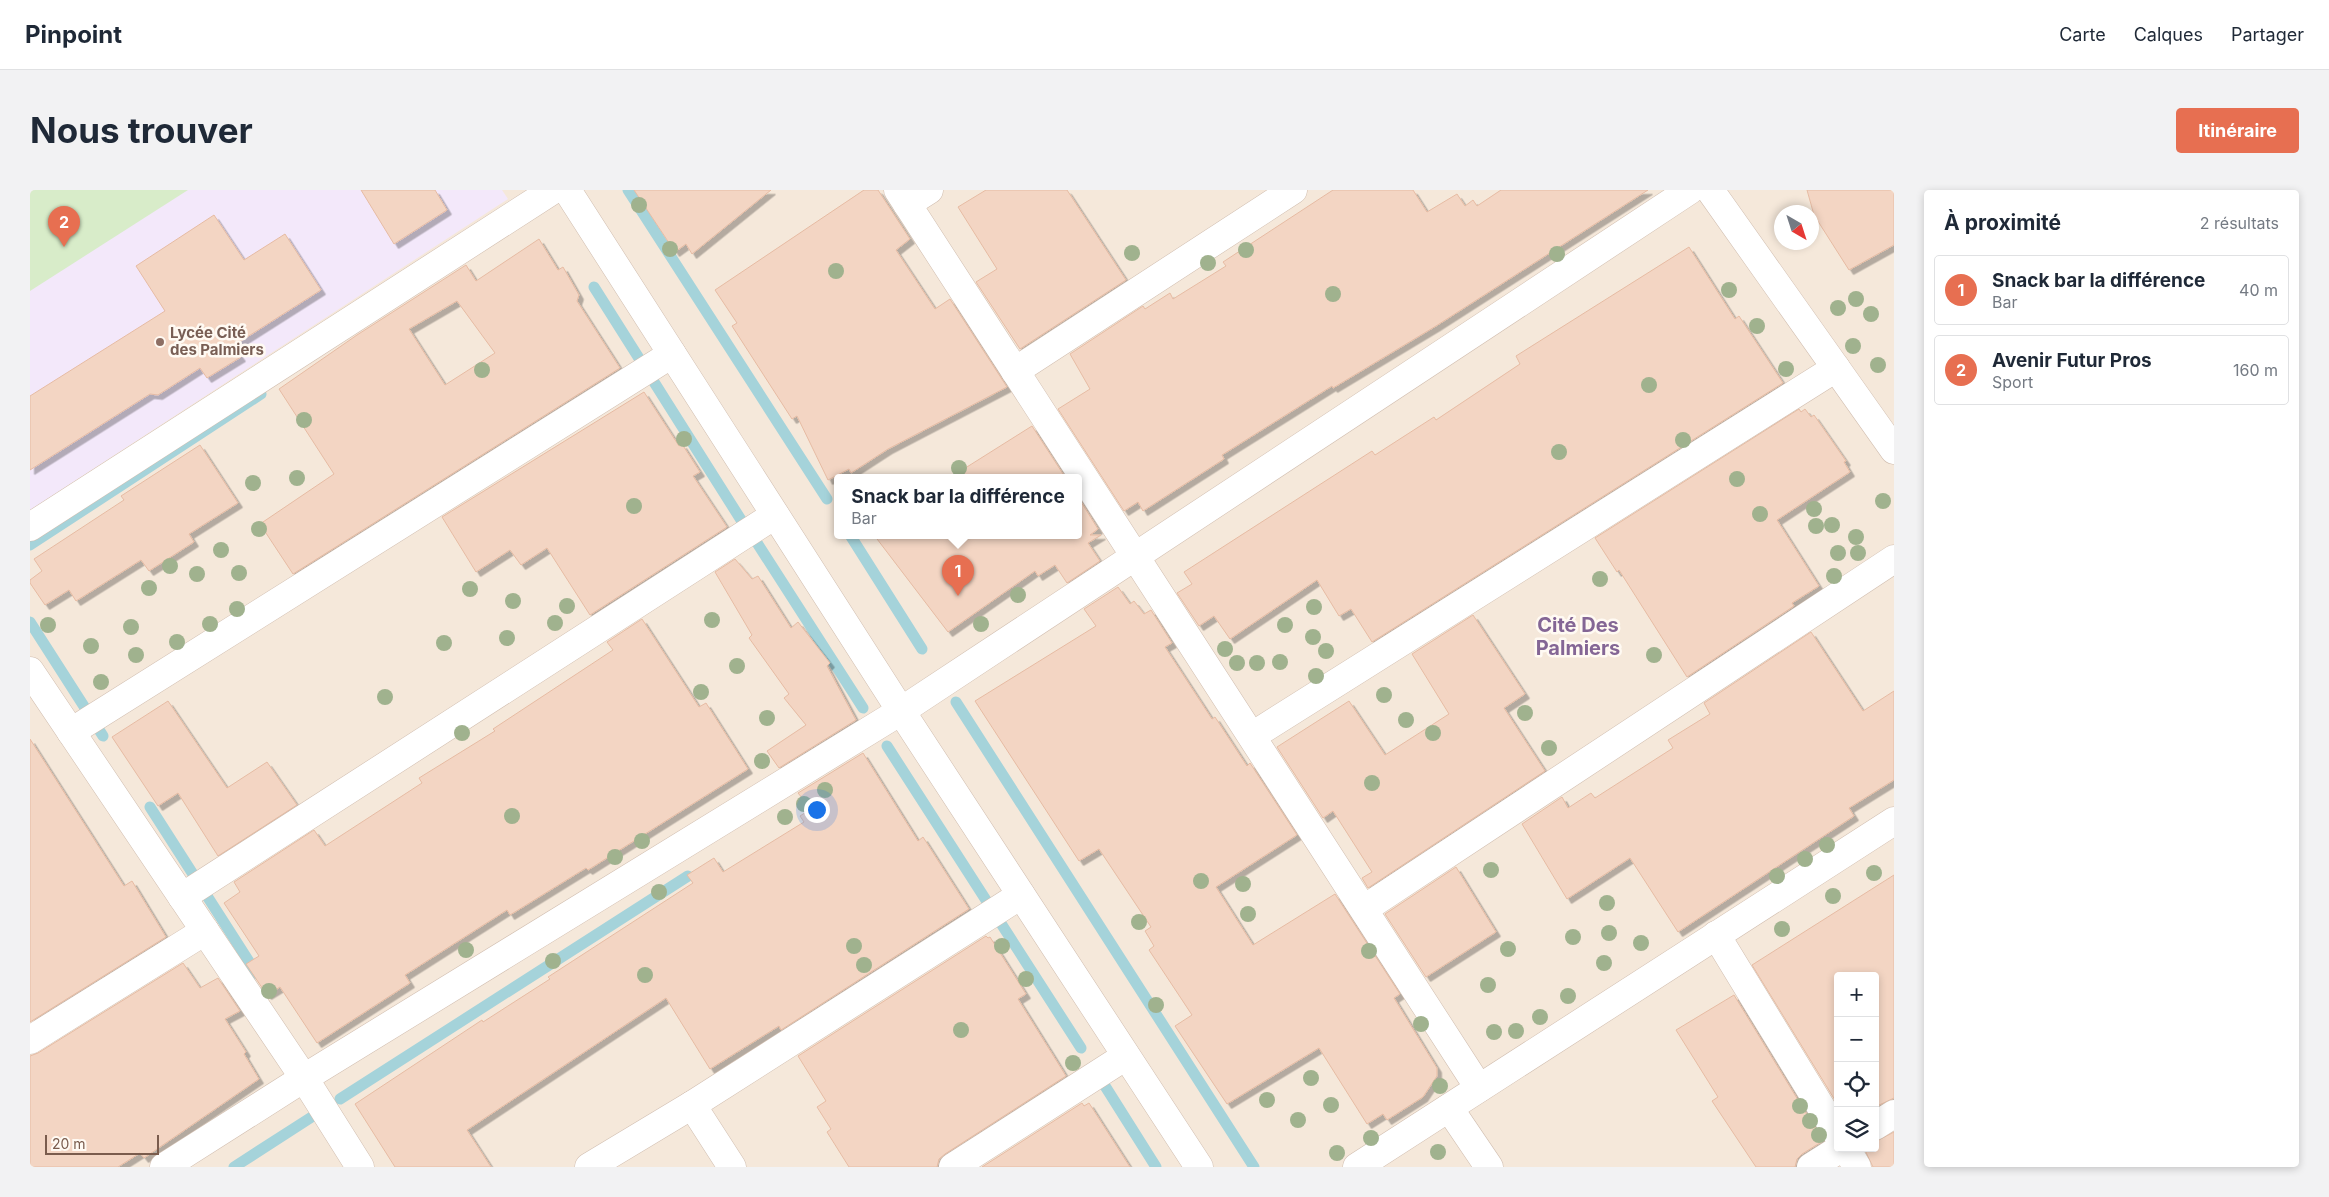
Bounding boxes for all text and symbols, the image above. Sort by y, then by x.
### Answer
text: Pinpoint [25,20,122,49]
text: Carte [2059,24,2106,45]
text: Calques [2134,24,2203,45]
text: Partager [2231,24,2304,45]
button: Itinéraire [2176,108,2299,153]
text: Nous trouver [30,109,253,151]
north arrow [1774,205,1819,250]
pin: 2 [48,206,80,247]
text: À proximité [1944,210,2061,235]
text: 2 résultats [2200,213,2279,233]
text: Snack bar la différence [1992,269,2205,292]
text: 1 [1958,280,1964,300]
text: 40 m [2239,280,2278,300]
text: Bar [1992,292,2017,312]
place label: Lycée Cité des Palmiers [170,323,264,359]
marker: Lycée Cité des Palmiers [154,336,166,348]
text: Avenir Futur Pros [1992,349,2152,372]
text: 2 [1956,360,1966,380]
text: 160 m [2233,360,2278,380]
text: Sport [1992,372,2033,392]
popup [834,474,1082,539]
text: Snack bar la différence [851,485,1065,508]
text: Bar [851,508,877,528]
pin: 1 [942,555,974,596]
district label: Cité Des Palmiers [1536,613,1620,660]
your location [804,797,830,823]
map controls [1834,972,1879,1152]
button: + [1834,972,1879,1017]
button: − [1834,1017,1879,1062]
button: locate [1834,1062,1879,1107]
button: layers [1834,1107,1879,1152]
scale bar [45,1132,159,1155]
text: 20 m [52,1135,86,1152]

